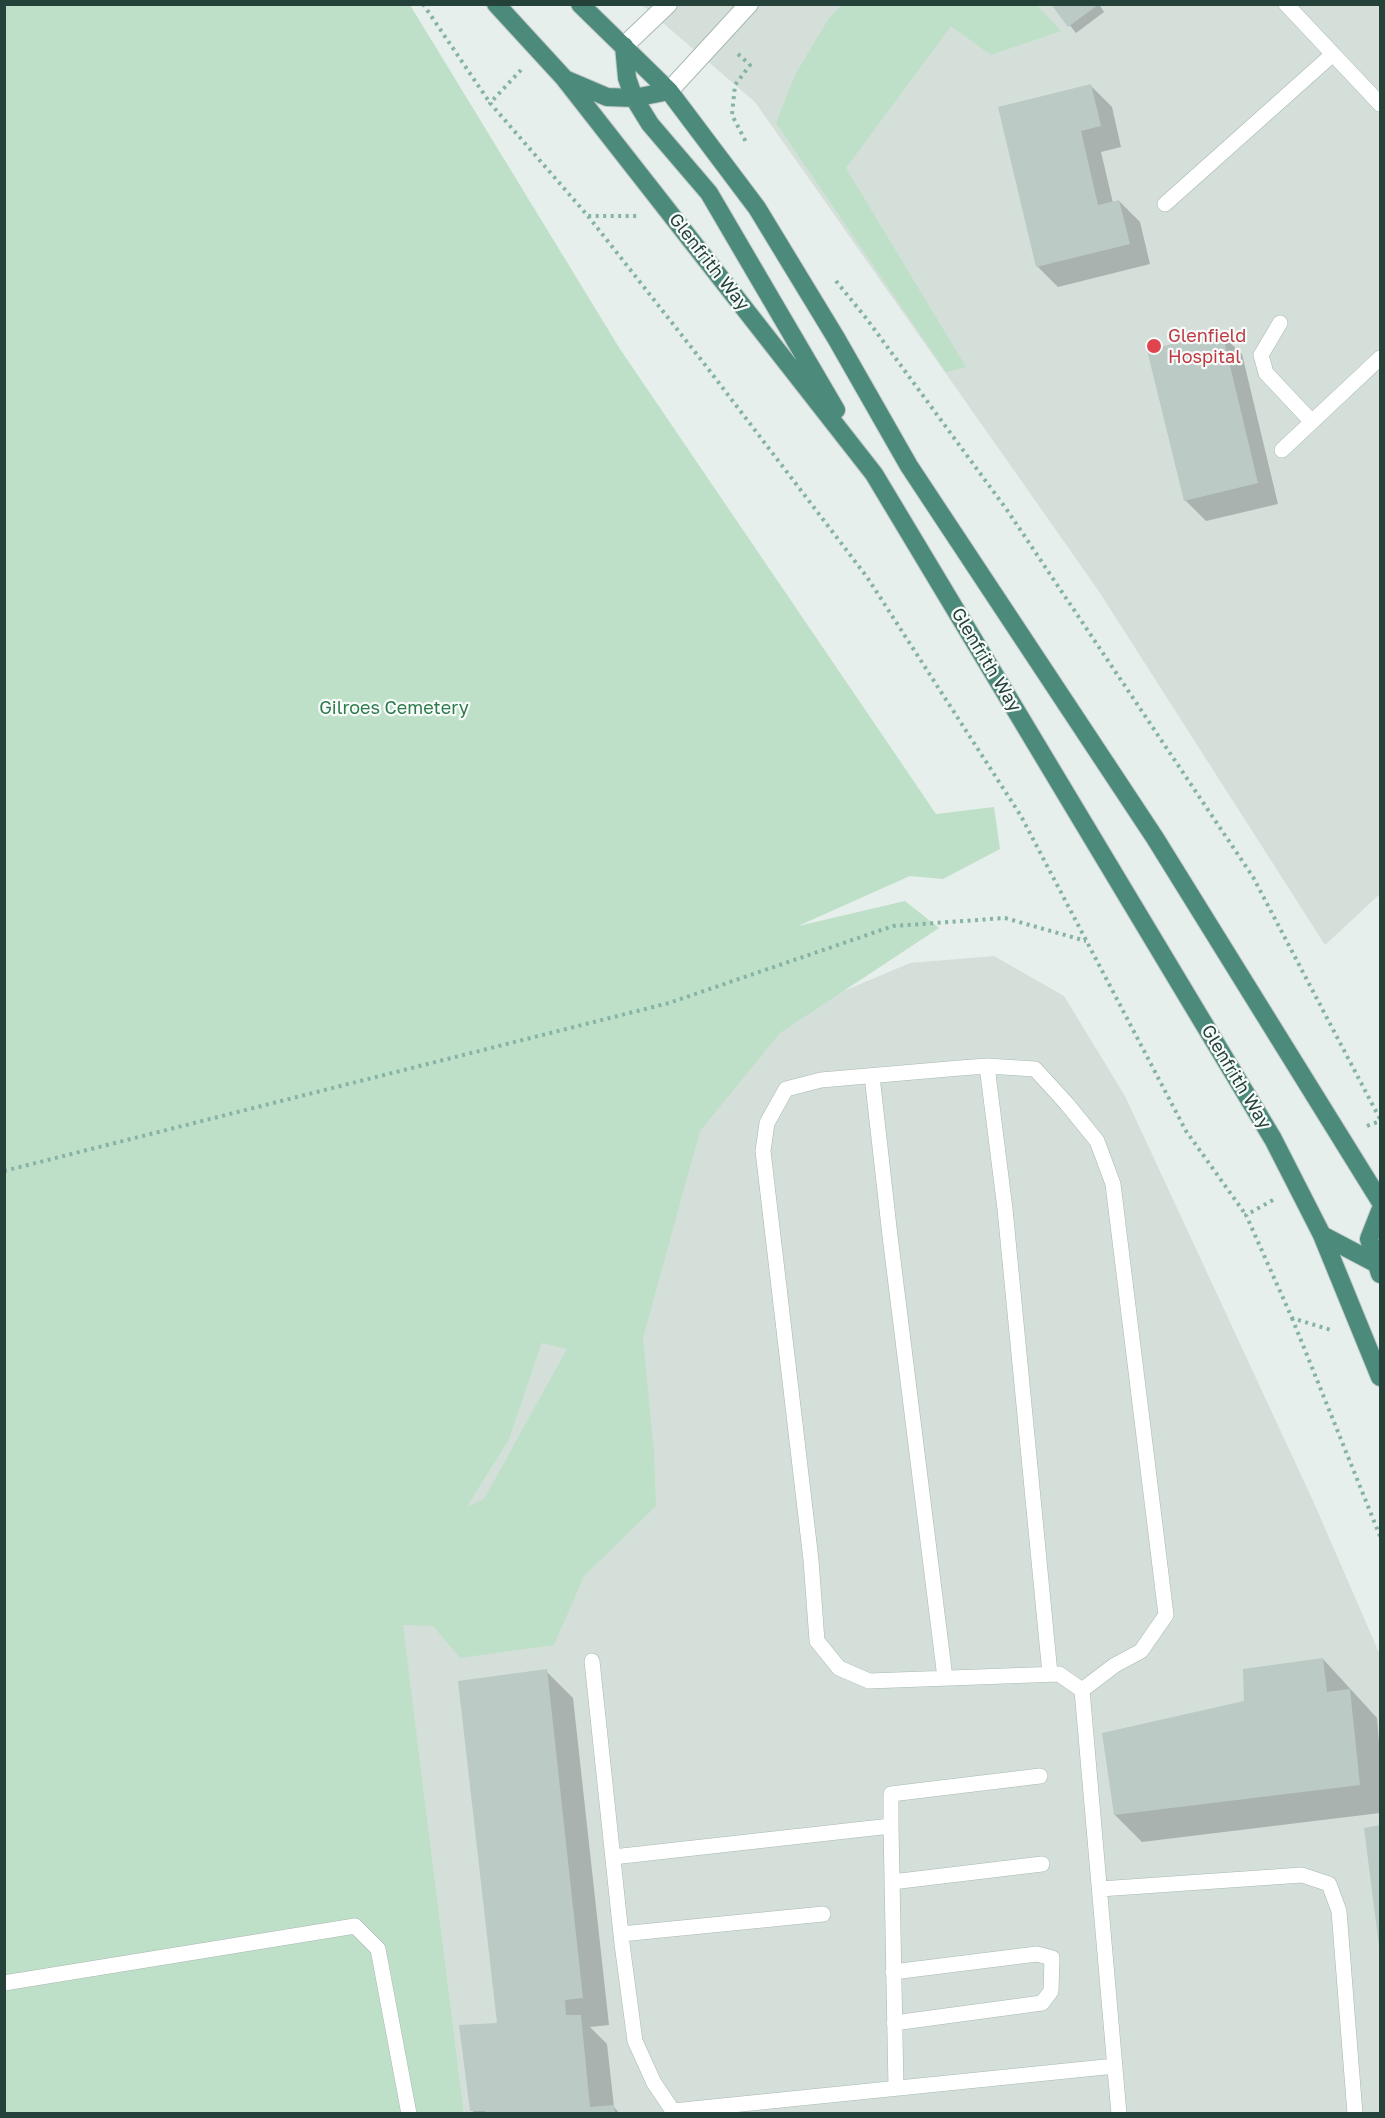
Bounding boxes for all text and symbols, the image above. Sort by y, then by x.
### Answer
street label: Glenfrith Way [664,209,754,315]
place label: Glenfield Hospital [1168,325,1246,368]
marker: Glenfield Hospital [1145,337,1163,355]
street label: Glenfrith Way [947,604,1025,716]
park label: Gilroes Cemetery [319,697,469,719]
street label: Glenfrith Way [1197,1021,1275,1133]

